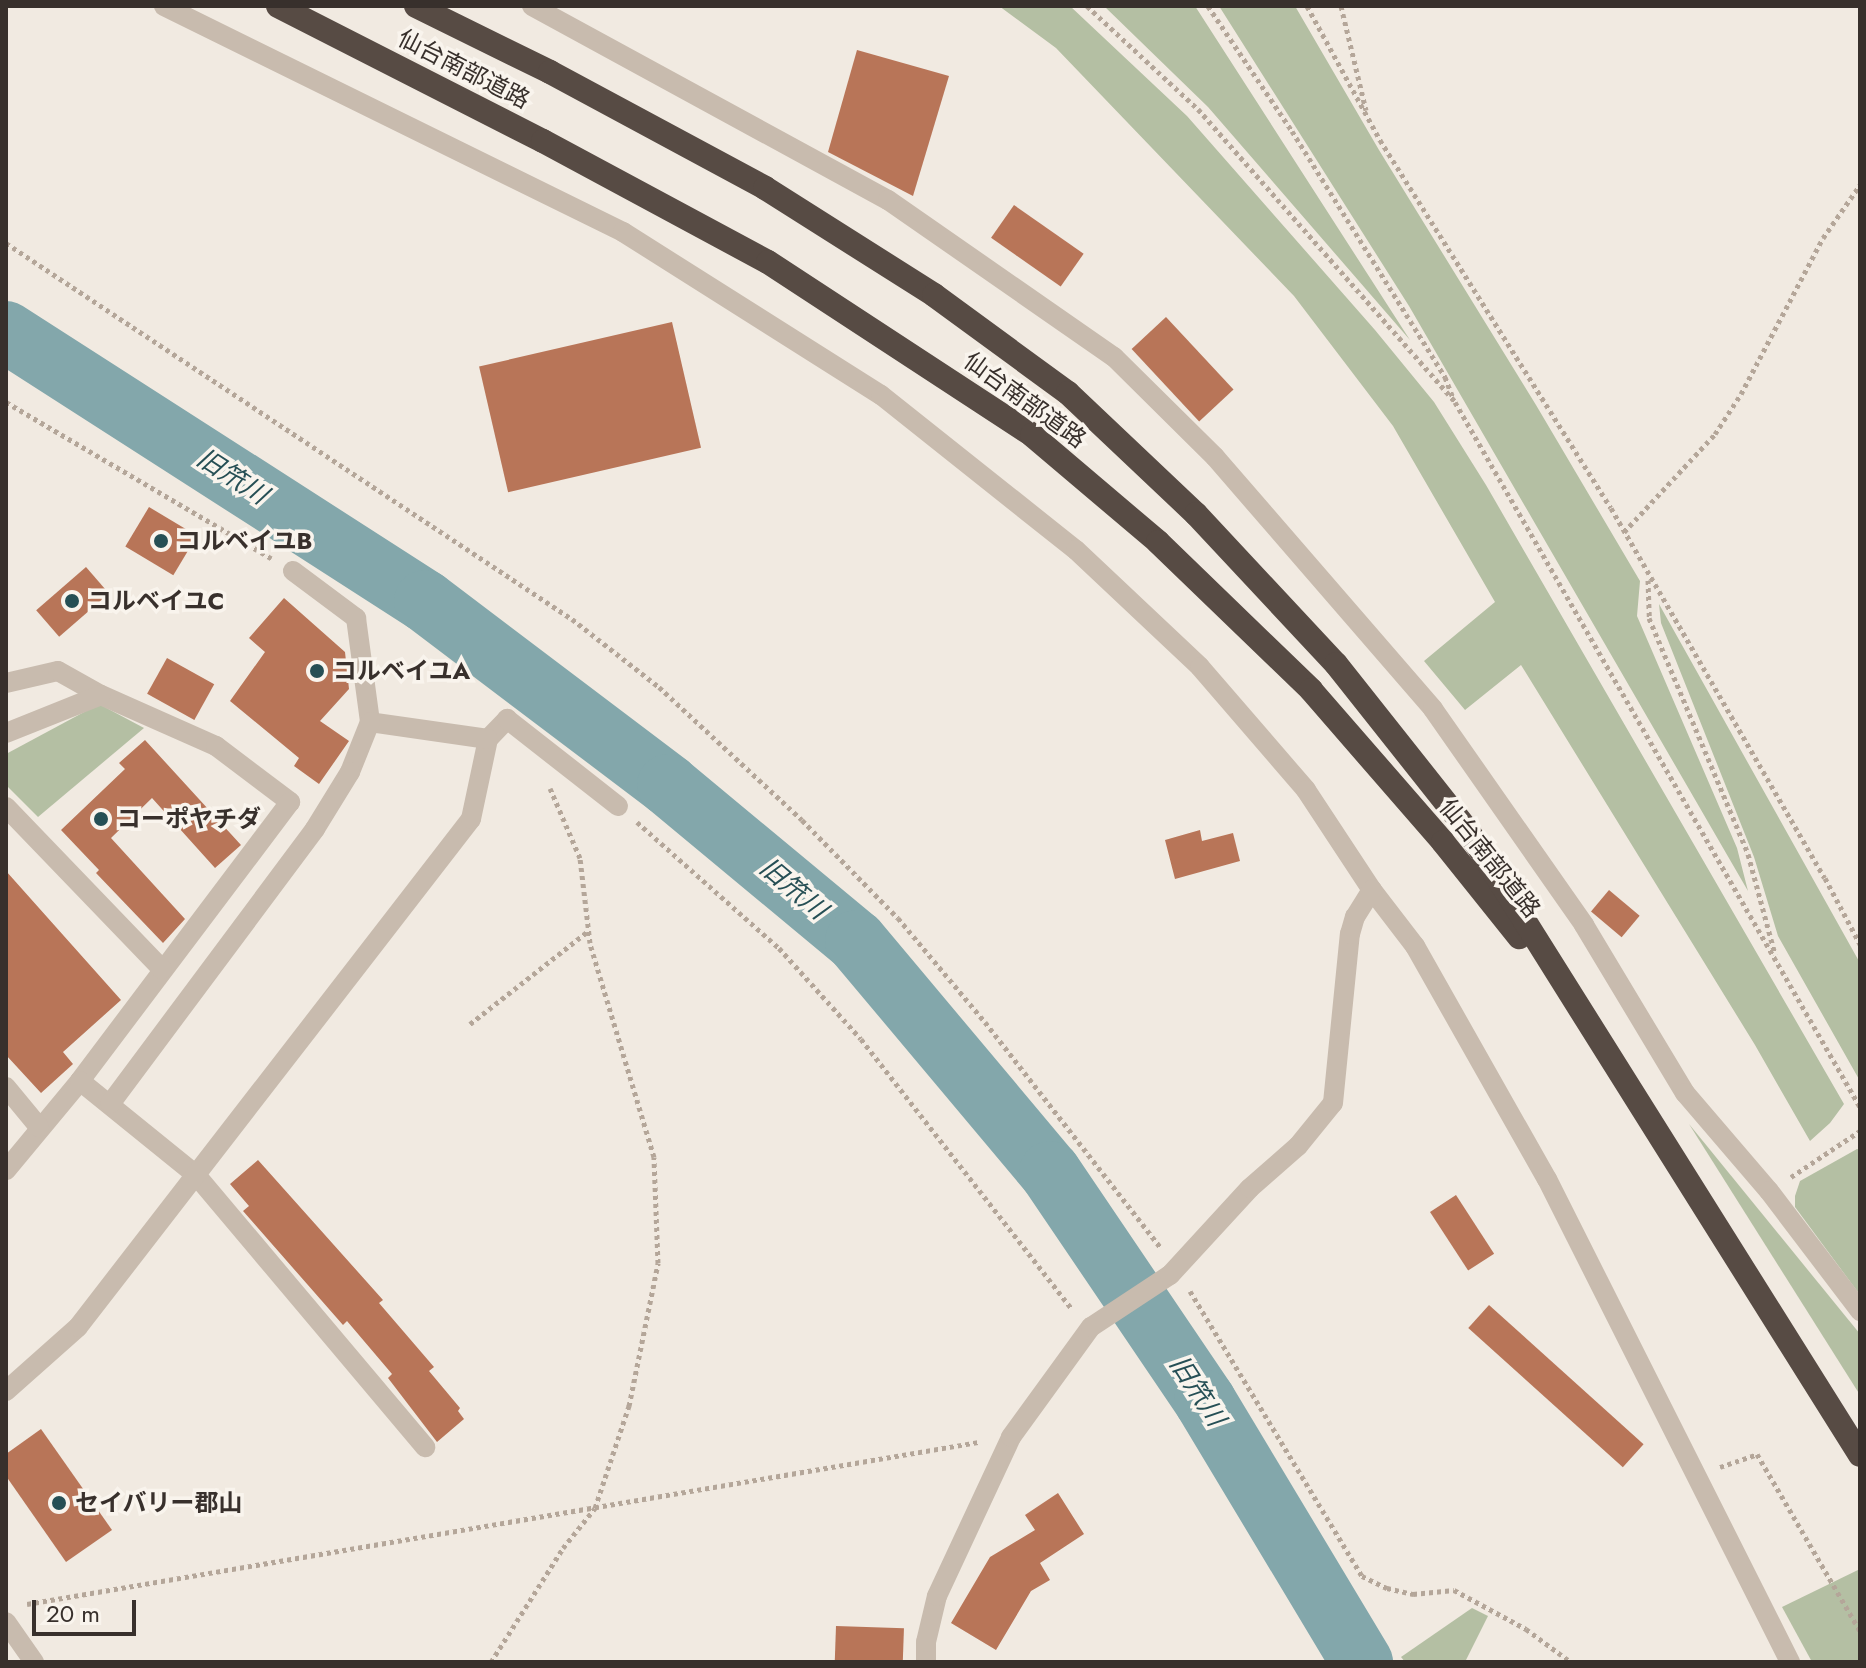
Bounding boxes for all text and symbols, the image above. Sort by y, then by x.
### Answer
street label: 仙台南部道路 [393,23,535,115]
street label: 仙台南部道路 [958,346,1092,454]
water label: 旧笊川 [191,443,273,511]
place label: コルベイユB [177,527,313,555]
marker: コルベイユB [152,532,170,550]
place label: コルベイユC [88,587,225,615]
marker: コルベイユC [63,592,81,610]
place label: コルベイユA [333,657,471,685]
marker: コルベイユA [308,662,326,680]
street label: 仙台南部道路 [1433,793,1547,923]
place label: コーポヤチダ [117,805,261,833]
marker: コーポヤチダ [92,810,110,828]
water label: 旧笊川 [753,852,833,926]
water label: 旧笊川 [1163,1350,1231,1432]
place label: セイバリー郡山 [75,1489,243,1517]
marker: セイバリー郡山 [50,1494,68,1512]
scale bar [36,1584,140,1634]
text: 20 m [46,1596,100,1631]

